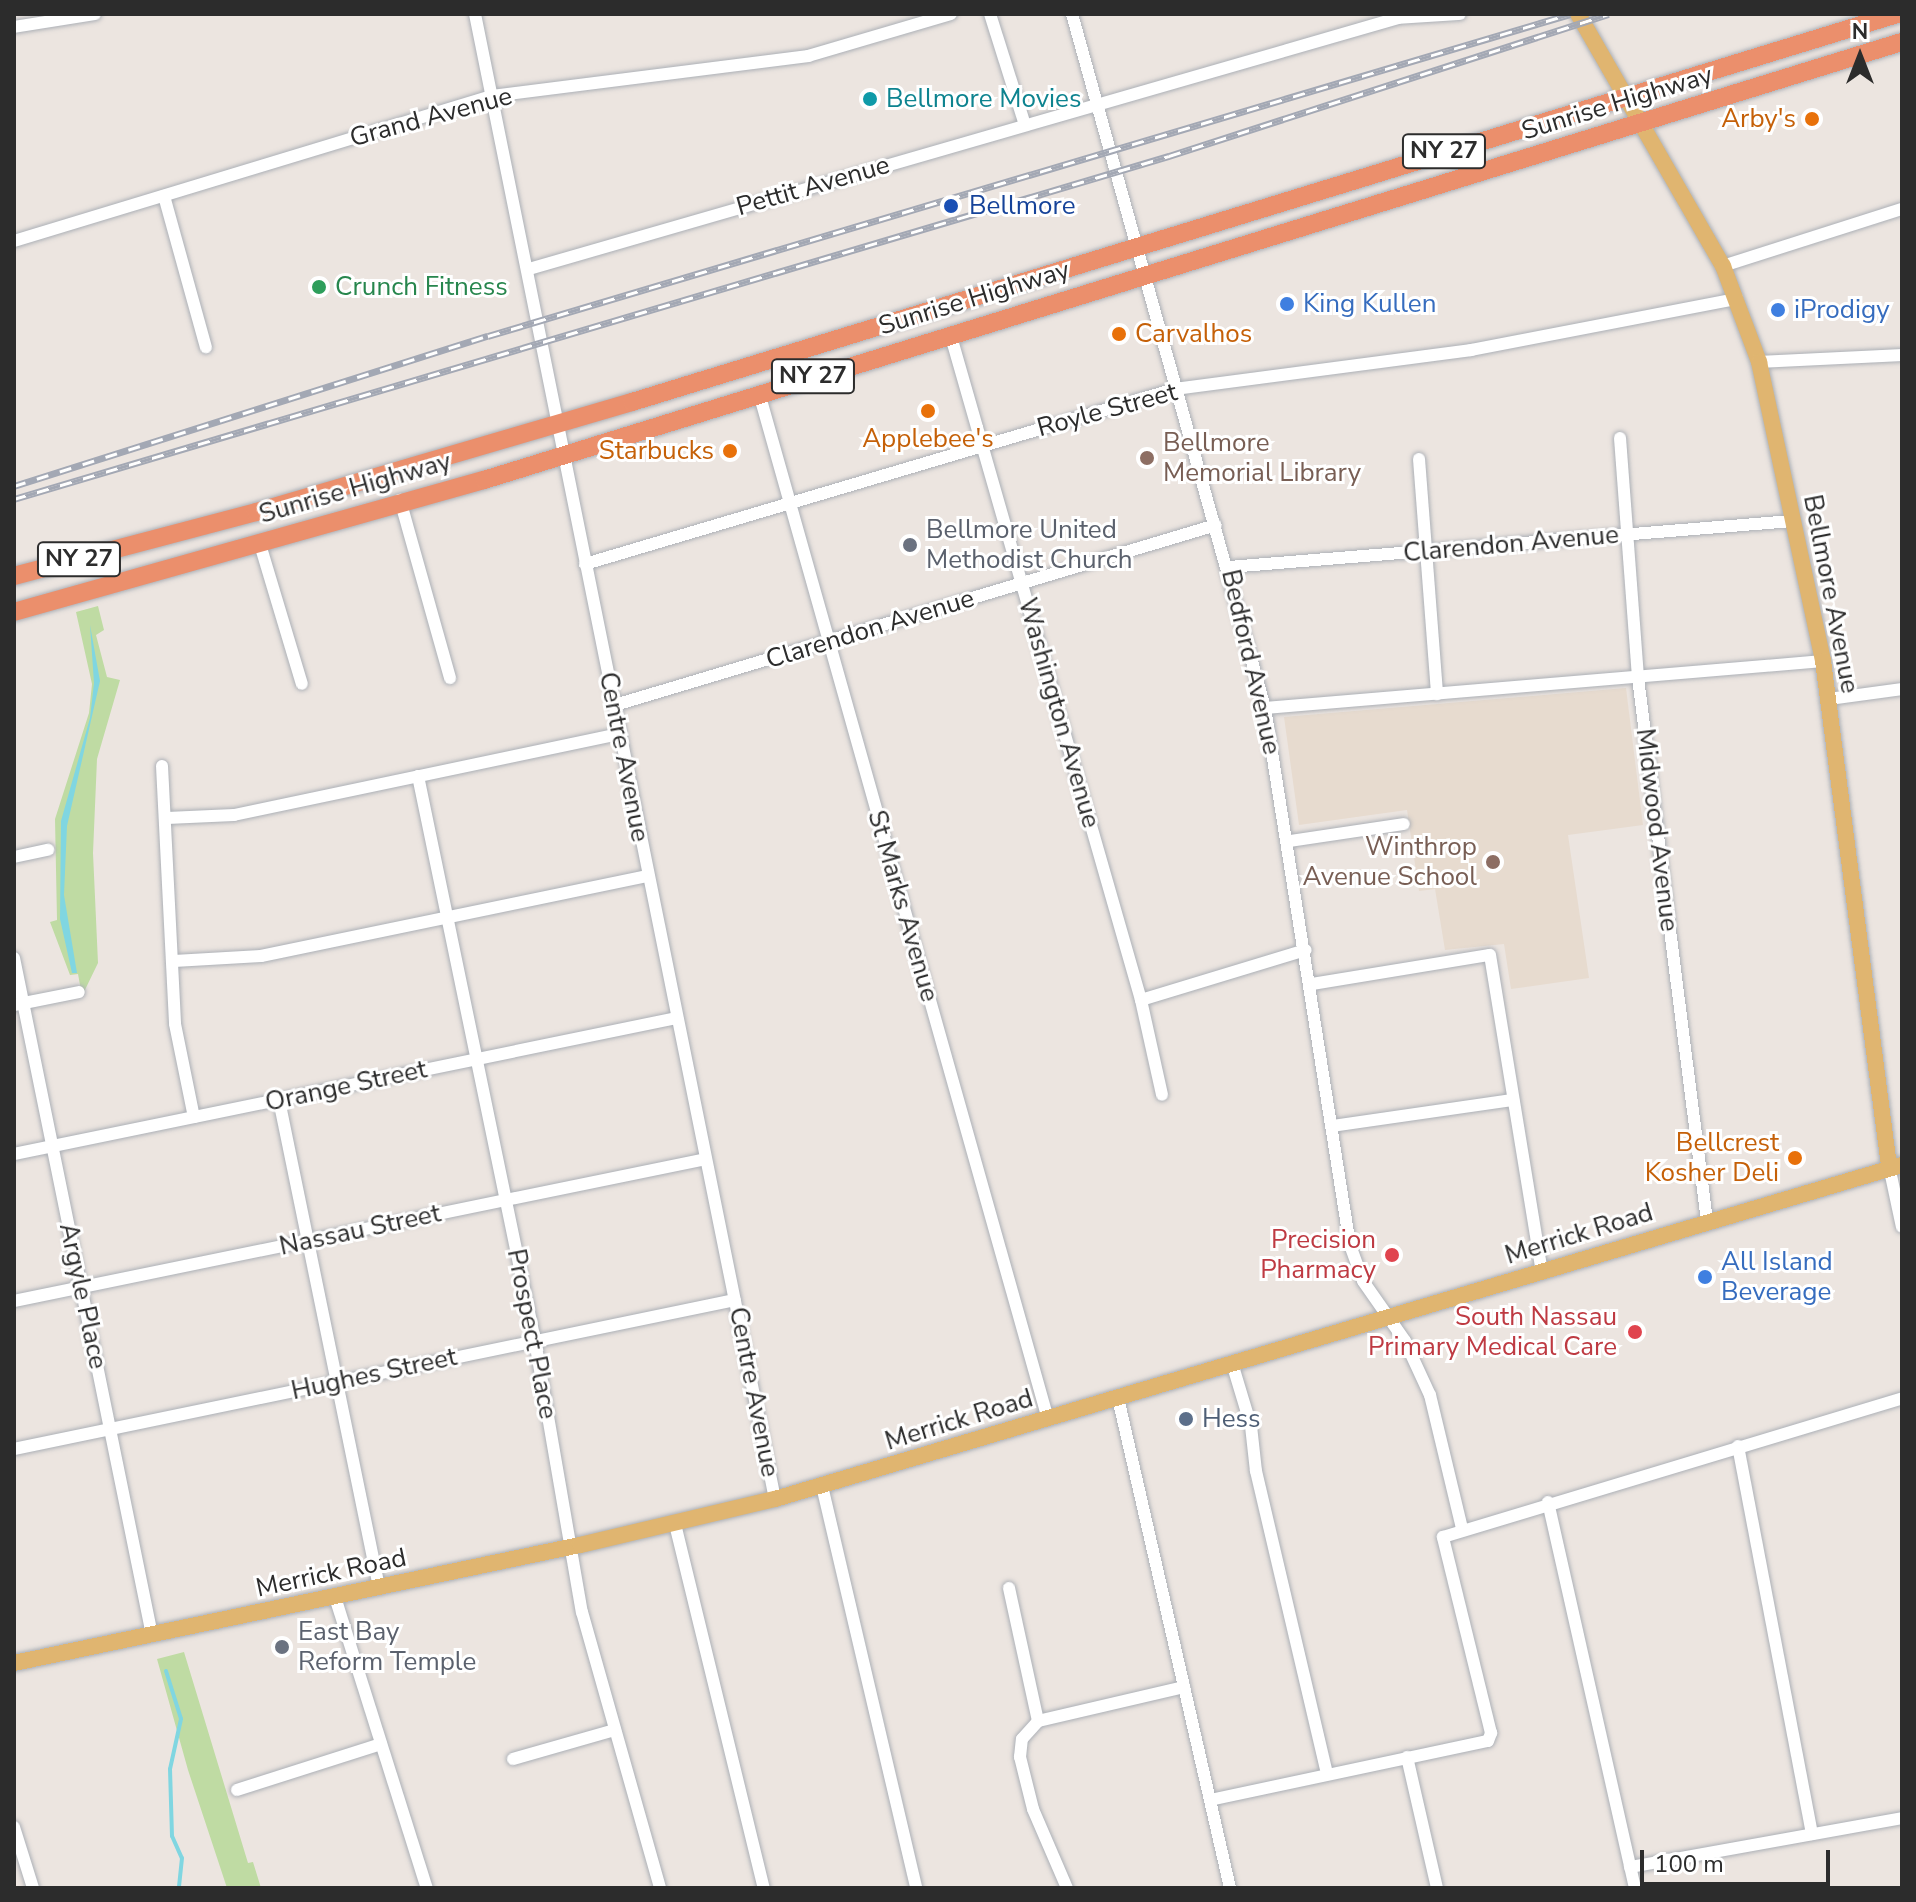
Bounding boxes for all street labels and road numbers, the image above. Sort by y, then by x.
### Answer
street label: Sunrise Highway [1518,59,1716,147]
street label: Grand Avenue [346,80,516,154]
road number: NY 27 [1400,131,1488,171]
street label: Pettit Avenue [733,149,893,223]
street label: Sunrise Highway [875,254,1073,342]
road number: NY 27 [769,356,857,396]
street label: Royle Street [1034,376,1180,444]
street label: Sunrise Highway [256,446,454,530]
street label: Bellmore Avenue [1796,492,1866,696]
street label: Clarendon Avenue [1402,519,1620,569]
road number: NY 27 [35,539,123,579]
street label: Bedford Avenue [1215,567,1287,757]
street label: Clarendon Avenue [762,582,978,676]
street label: Washington Avenue [1011,595,1107,831]
street label: Centre Avenue [592,669,656,845]
street label: Midwood Avenue [1629,727,1685,933]
street label: St Marks Avenue [861,807,945,1005]
street label: Orange Street [262,1054,430,1118]
street label: Merrick Road [1501,1197,1657,1271]
street label: Nassau Street [277,1198,443,1262]
street label: Argyle Place [52,1220,114,1372]
street label: Prospect Place [500,1246,564,1422]
street label: Centre Avenue [722,1304,786,1480]
street label: Hughes Street [288,1341,460,1407]
street label: Merrick Road [881,1383,1037,1457]
street label: Merrick Road [253,1542,409,1604]

